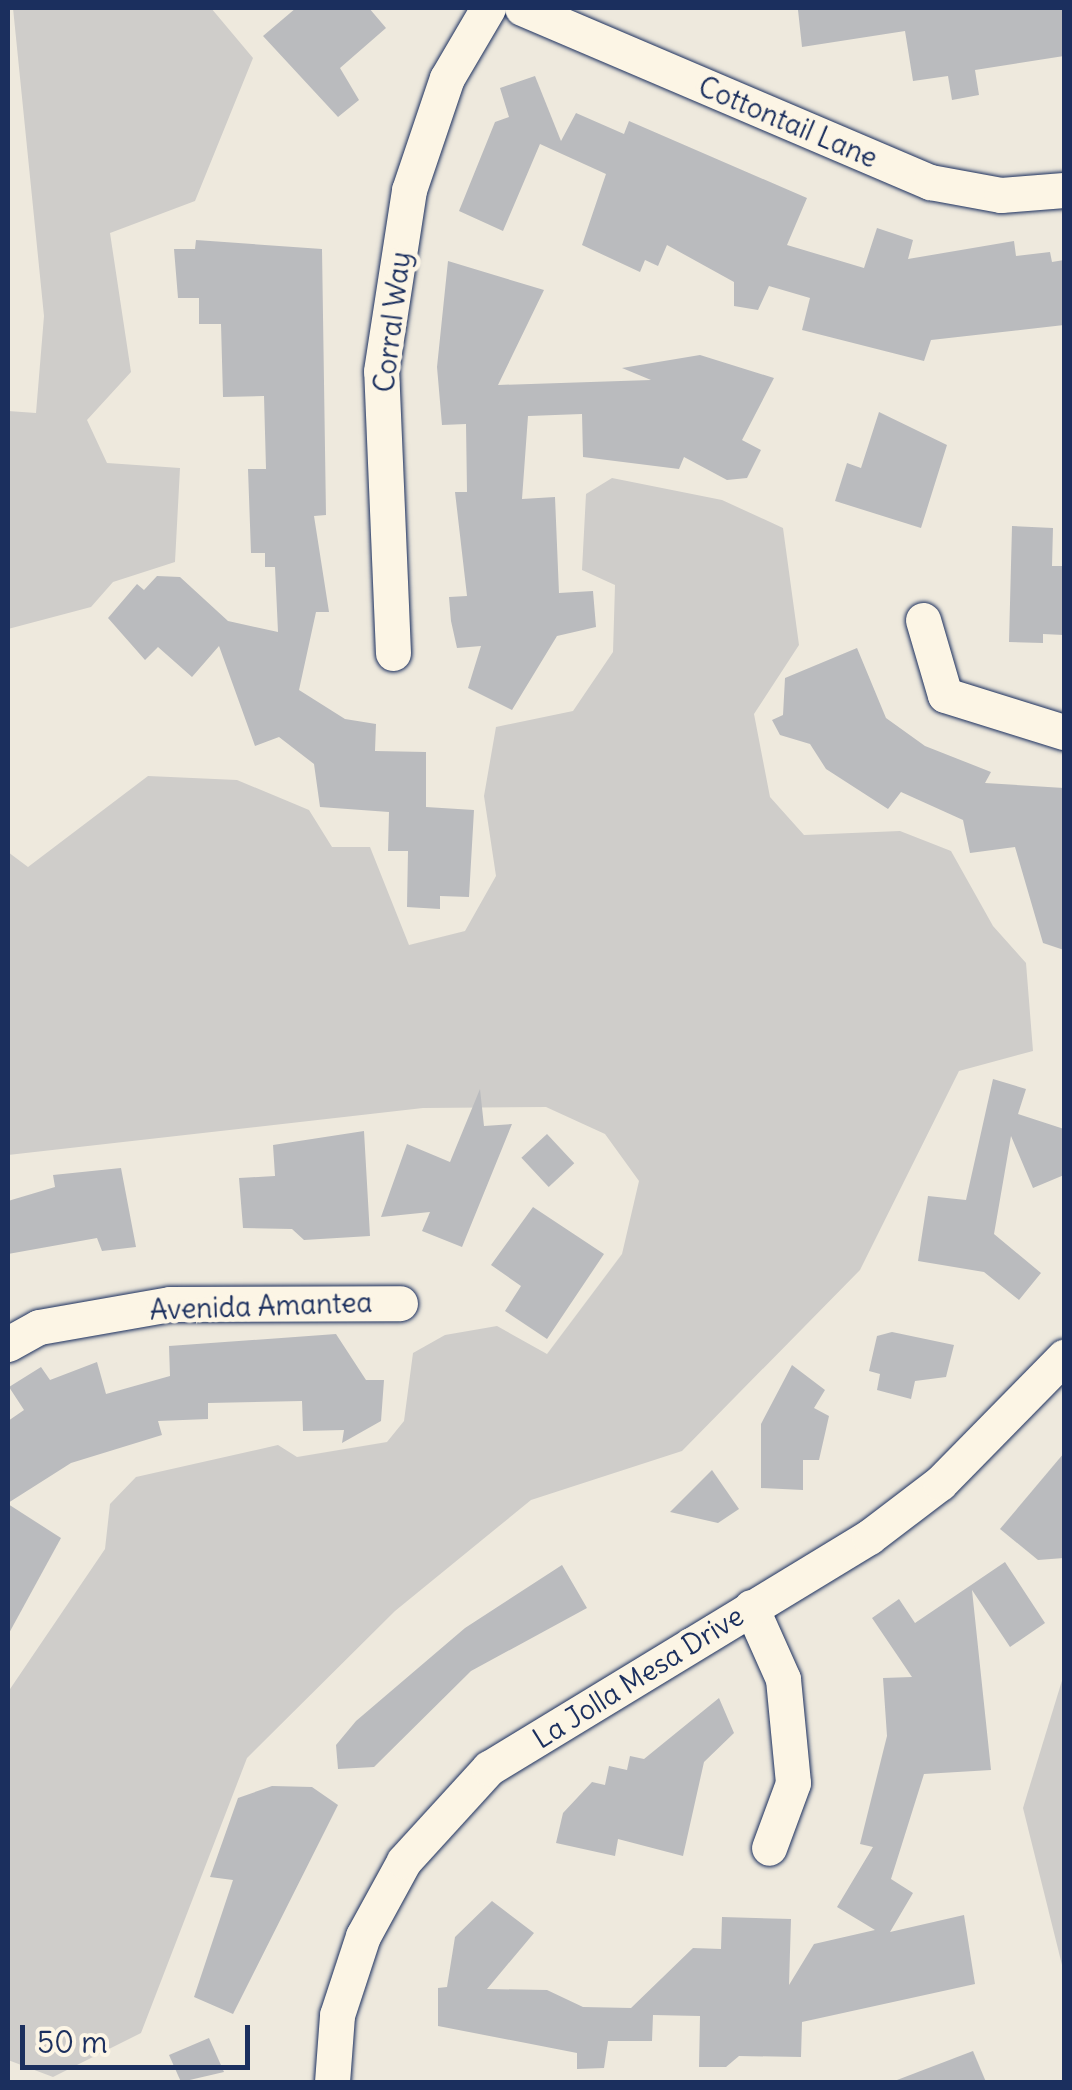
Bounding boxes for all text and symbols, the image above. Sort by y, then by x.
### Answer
street label: Cottontail Lane [693,69,883,175]
street label: Corral Way [367,250,417,394]
street label: Avenida Amantea [149,1285,373,1327]
street label: La Jolla Mesa Drive [526,1599,750,1755]
scale bar [25,2005,255,2067]
text: 50 m [37,2023,107,2061]

